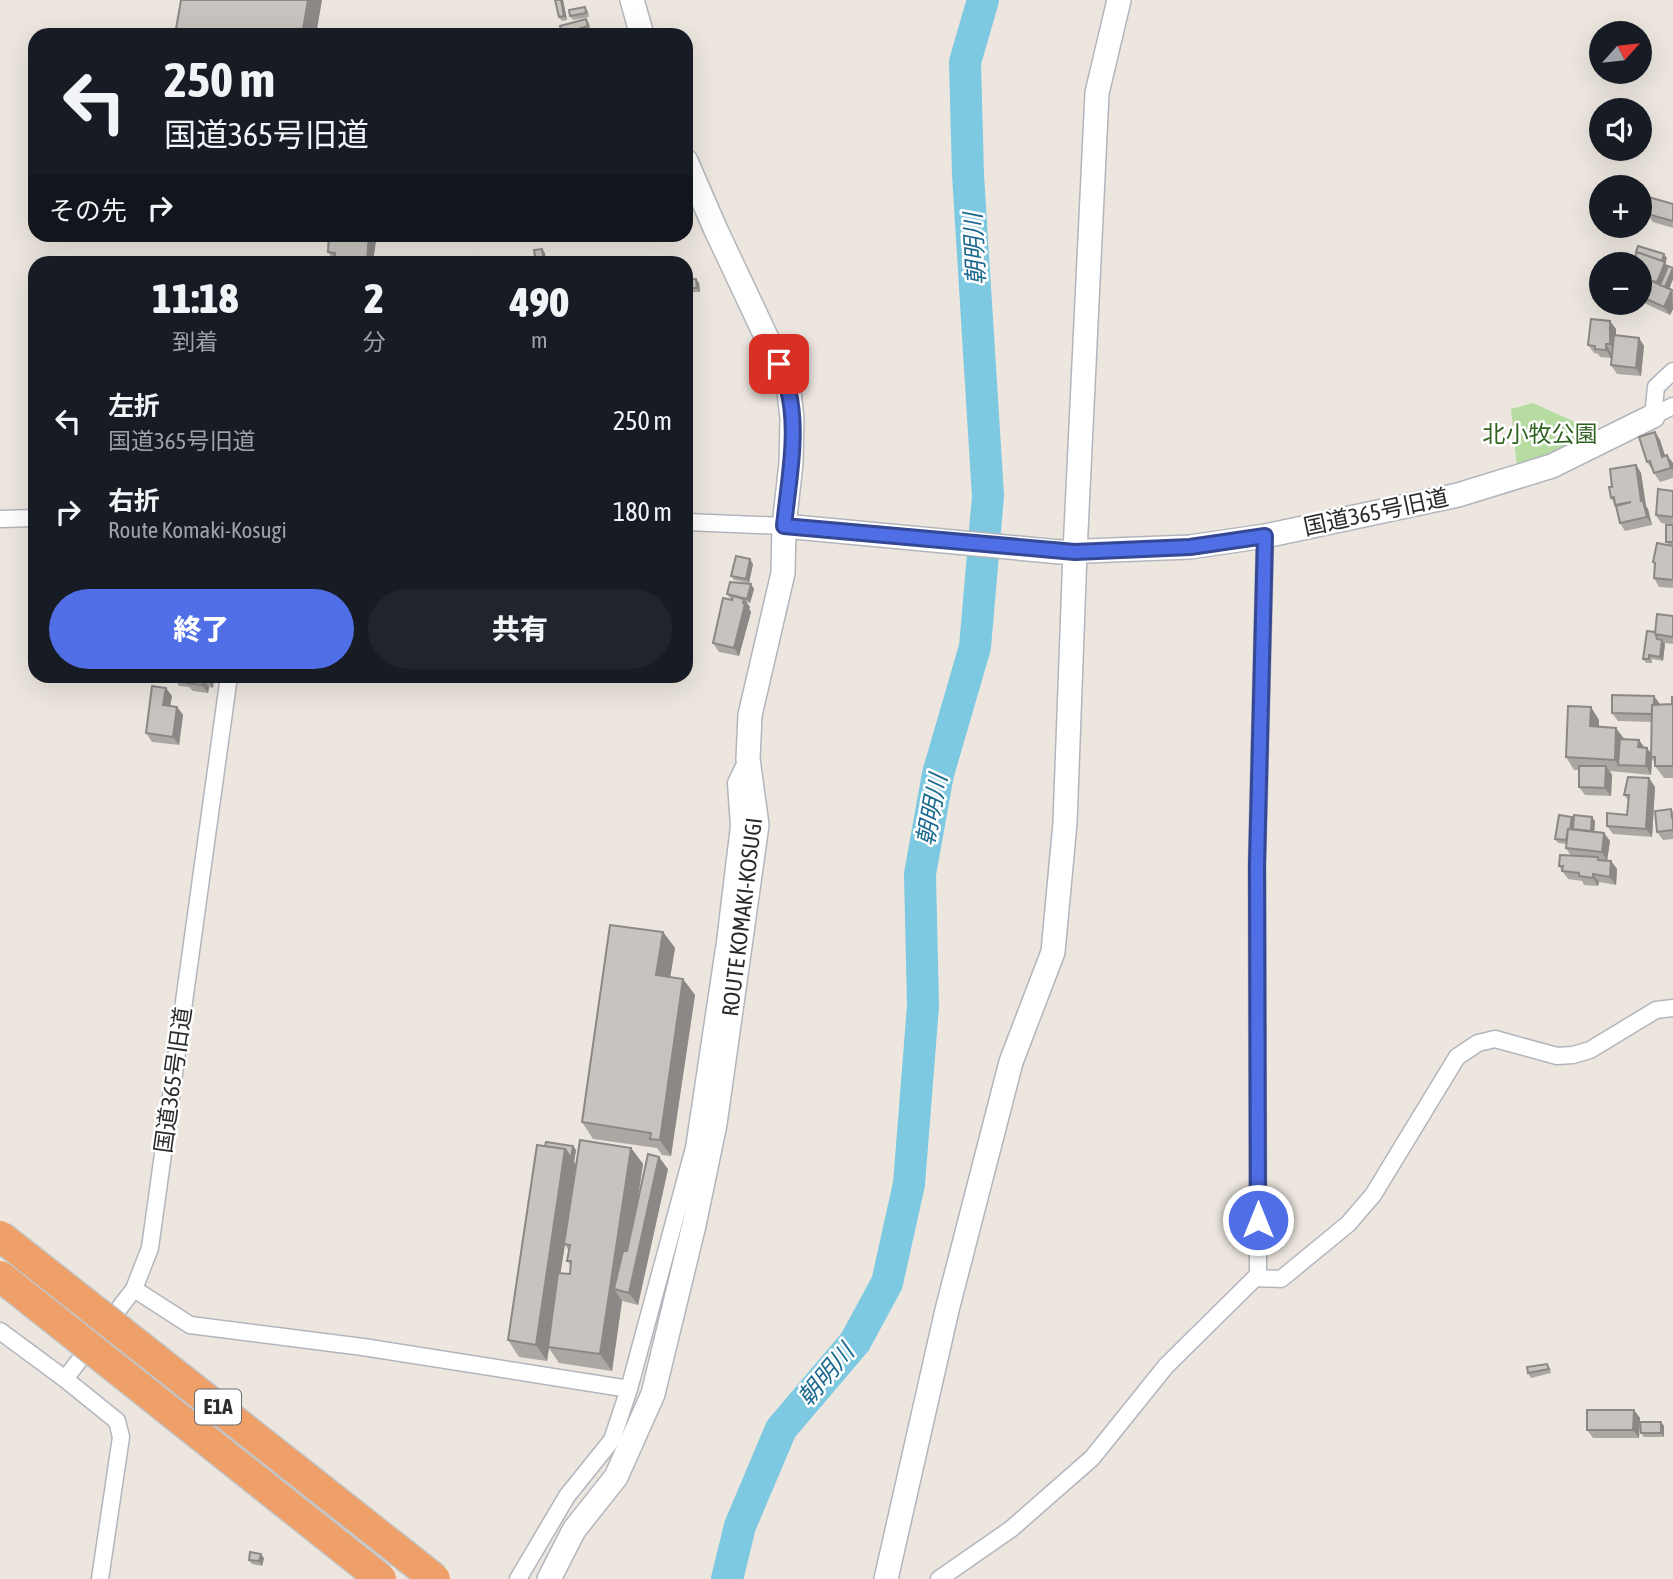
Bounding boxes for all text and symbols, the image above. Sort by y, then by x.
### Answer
north arrow [1589,21,1652,84]
map controls [1589,21,1652,315]
text: 250 m [164,51,275,107]
icon: left [49,56,140,147]
button: sound [1589,98,1652,161]
text: 国道365号旧道 [164,116,369,153]
button: + [1589,175,1652,238]
icon: right [141,189,179,227]
text: その先 [49,196,127,226]
water label: 朝明川 [959,209,990,286]
button: − [1589,252,1652,315]
text: 11:18 [152,274,239,322]
text: 2 [364,274,384,322]
text: 490 [510,278,569,326]
text: m [531,327,548,353]
text: 到着 [172,329,218,355]
text: 分 [363,329,386,355]
pin [749,334,809,394]
icon: arrive [760,345,798,383]
text: 左折 [108,391,160,421]
icon: left [49,402,87,440]
text: 250 m [613,406,672,436]
park label: 北小牧公園 [1483,421,1598,447]
text: 国道365号旧道 [108,428,255,454]
street label: 国道365号旧道 [1301,484,1451,540]
text: 右折 [108,486,160,516]
icon: right [49,493,87,531]
text: 180 m [613,497,672,527]
text: Route Komaki-Kosugi [108,517,287,543]
button: 終了 [49,589,354,669]
button: 共有 [368,589,672,669]
water label: 朝明川 [911,769,952,848]
street label: ROUTE KOMAKI-KOSUGI [717,816,767,1018]
street label: 国道365号旧道 [150,1005,196,1155]
position arrow [1221,1183,1295,1257]
water label: 朝明川 [792,1336,861,1411]
road number: E1A [195,1390,241,1424]

